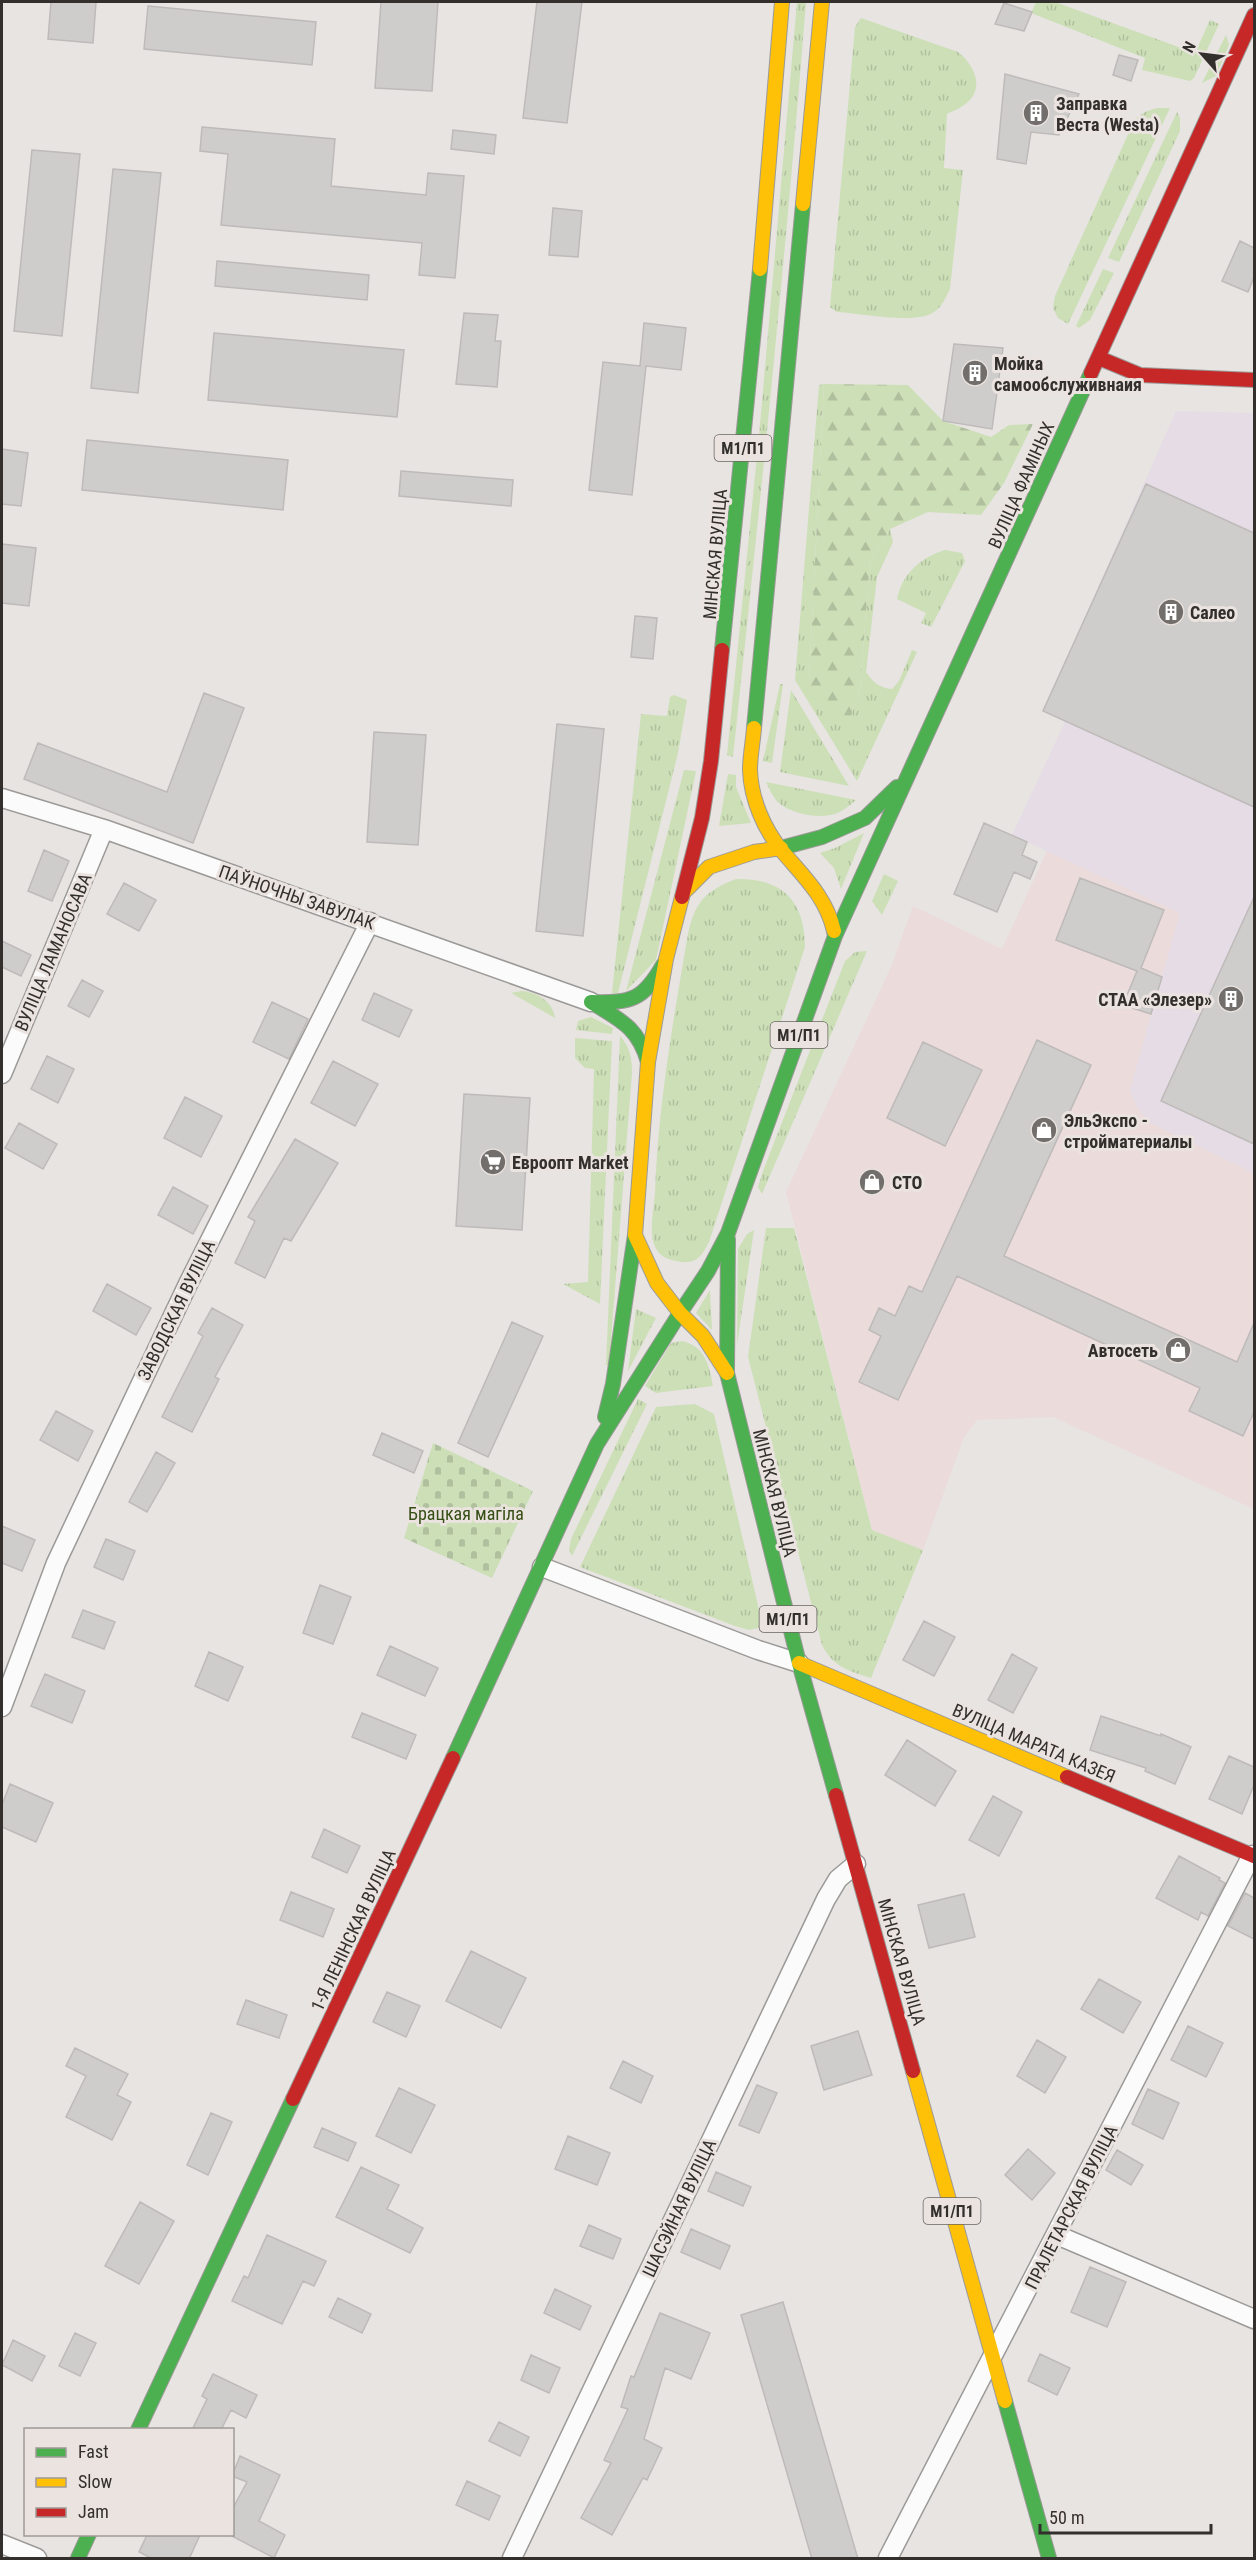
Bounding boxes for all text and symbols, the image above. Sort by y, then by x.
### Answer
north arrow [1172,24,1232,84]
text: N [1179,38,1200,56]
place label: Заправка Веста (Westa) [1056,93,1159,136]
building icon: Заправка Веста (Westa) [1021,98,1051,128]
place label: Мойка самообслуживнаия [994,353,1142,395]
building icon: Мойка самообслуживнаия [960,358,990,388]
street label: ВУЛІЦА ФАМІНЫХ [984,418,1058,552]
road number: М1/П1 [714,435,771,461]
street label: МІНСКАЯ ВУЛІЦА [699,487,731,620]
building icon: Салео [1156,597,1186,627]
place label: Салео [1190,602,1235,623]
street label: ПАЎНОЧНЫ ЗАВУЛАК [216,860,378,934]
street label: ВУЛІЦА ЛАМАНОСАВА [10,869,96,1034]
building icon: СТАА «Элезер» [1216,984,1246,1014]
place label: СТАА «Элезер» [1098,989,1212,1010]
road number: М1/П1 [770,1022,828,1048]
place label: ЭльЭкспо - стройматериалы [1064,1110,1192,1152]
shop icon: ЭльЭкспо - стройматериалы [1029,1115,1059,1145]
supermarket icon: Евроопт Market [478,1147,508,1177]
place label: Евроопт Market [512,1152,629,1173]
shop icon: СТО [857,1167,887,1197]
place label: СТО [892,1172,923,1193]
street label: ЗАВОДСКАЯ ВУЛІЦА [133,1236,219,1384]
shop icon: Автосеть [1163,1335,1193,1365]
place label: Автосеть [1088,1340,1158,1361]
street label: МІНСКАЯ ВУЛІЦА [749,1427,801,1560]
park label: Брацкая магіла [408,1503,524,1524]
road number: М1/П1 [760,1606,816,1632]
street label: ВУЛІЦА МАРАТА КАЗЕЯ [949,1699,1119,1787]
street label: 1-Я ЛЕНІНСКАЯ ВУЛІЦА [306,1845,400,2014]
street label: МІНСКАЯ ВУЛІЦА [874,1896,930,2028]
street label: ПРАЛЕТАРСКАЯ ВУЛІЦА [1020,2121,1122,2293]
street label: ШАСЭЙНАЯ ВУЛІЦА [638,2135,720,2280]
road number: М1/П1 [924,2198,980,2224]
legend [24,2428,234,2536]
text: Fast [78,2441,109,2462]
text: Slow [78,2471,113,2492]
scale bar [1040,2497,1211,2535]
text: Jam [78,2501,109,2522]
text: 50 m [1049,2507,1084,2528]

